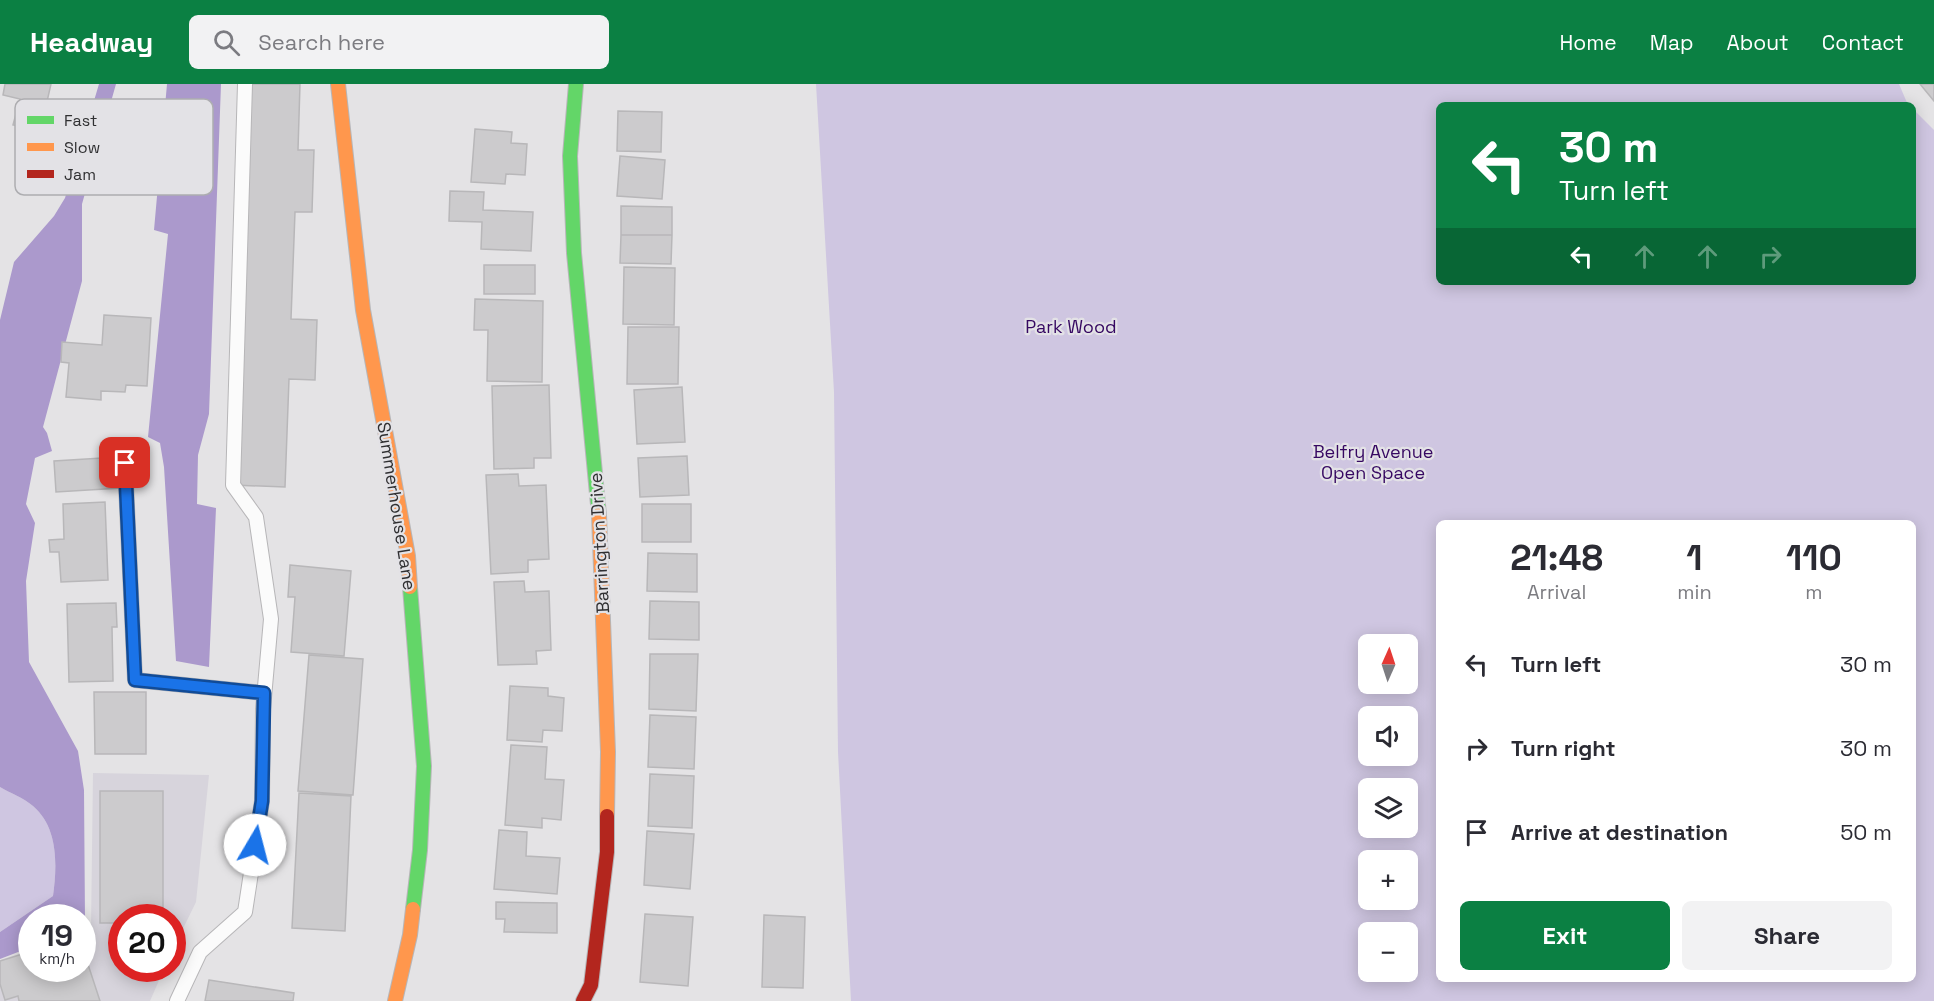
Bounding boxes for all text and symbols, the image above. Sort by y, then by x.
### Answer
search box [189,15,609,69]
text: Headway [30,24,153,60]
icon: search [210,26,243,59]
text: Search here [258,28,385,56]
text: Home [1559,29,1617,56]
text: Map [1650,29,1694,56]
text: About [1727,29,1789,56]
text: Contact [1822,29,1904,56]
legend [15,99,213,195]
text: Fast [64,110,97,131]
text: 30 m [1559,121,1658,174]
icon: left [1460,126,1538,204]
text: Slow [64,137,100,158]
text: Jam [64,164,96,185]
text: Turn left [1559,173,1669,208]
icon: left [1565,240,1598,273]
icon: ahead [1628,240,1661,273]
icon: ahead [1691,240,1724,273]
icon: right [1754,240,1787,273]
park label: Park Wood [1025,315,1117,338]
street label: Summerhouse Lane [372,420,422,592]
pin [99,437,150,488]
park label: Belfry Avenue Open Space [1313,440,1433,484]
icon: arrive [108,446,141,479]
street label: Barrington Drive [584,472,614,614]
text: 21:48 [1510,535,1603,581]
text: 1 [1686,535,1703,581]
text: 110 [1786,535,1842,581]
text: Arrival [1527,579,1586,605]
text: min [1677,579,1712,605]
text: m [1805,579,1822,605]
north arrow [1358,634,1418,694]
map controls [1358,634,1418,982]
icon: left [1460,648,1493,681]
text: Turn left [1511,650,1601,678]
text: 30 m [1840,650,1892,678]
button: sound [1358,706,1418,766]
icon: right [1460,732,1493,765]
text: Turn right [1511,734,1616,762]
text: 30 m [1840,734,1892,762]
button: layers [1358,778,1418,838]
position arrow [223,813,287,877]
icon: arrive [1460,816,1493,849]
text: Arrive at destination [1511,818,1728,846]
text: 50 m [1840,818,1892,846]
button: + [1358,850,1418,910]
button: Exit [1460,901,1670,970]
button: Share [1682,901,1892,970]
speed limit sign: 20 [108,904,186,982]
text: 19 [41,916,73,955]
button: − [1358,922,1418,982]
text: km/h [39,949,75,968]

